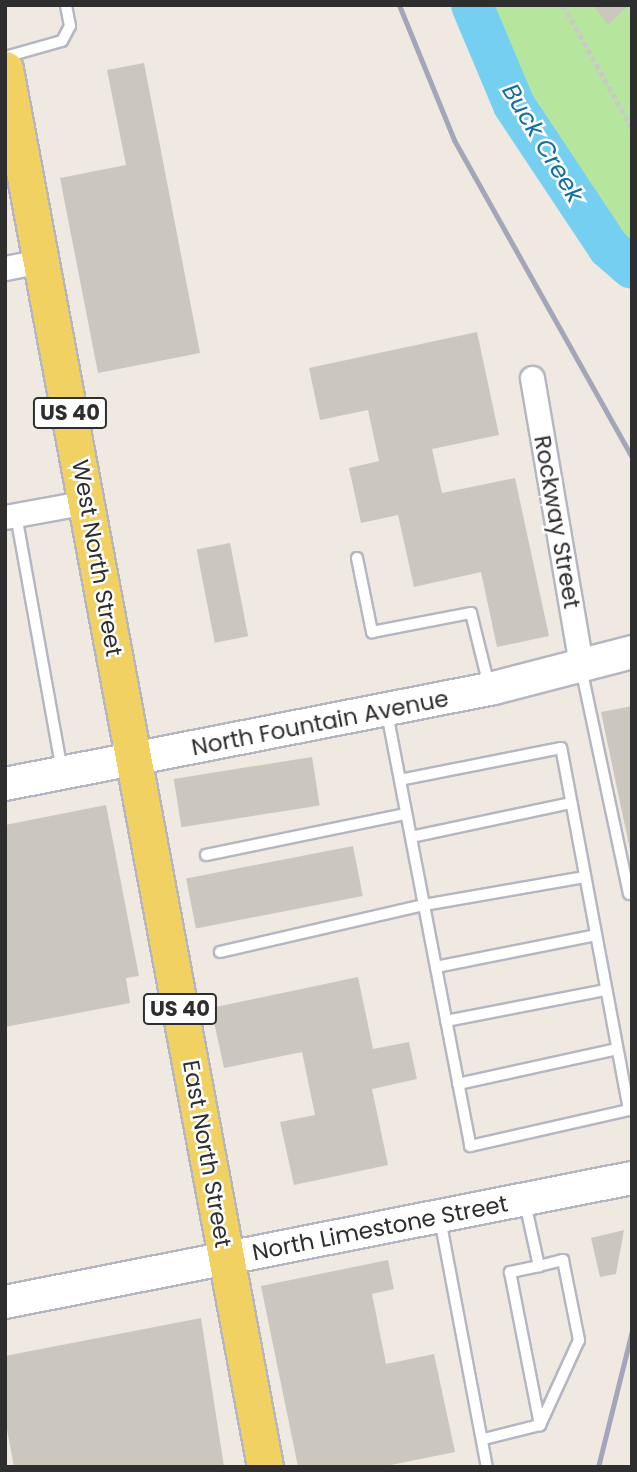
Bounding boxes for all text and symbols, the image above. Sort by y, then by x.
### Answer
water label: Buck Creek [496,78,590,208]
road number: US 40 [32,396,108,430]
street label: Rockway Street [528,433,586,611]
street label: West North Street [66,457,128,659]
street label: North Fountain Avenue [189,685,451,761]
road number: US 40 [142,992,218,1026]
street label: East North Street [177,1058,237,1250]
street label: North Limestone Street [250,1190,510,1266]

